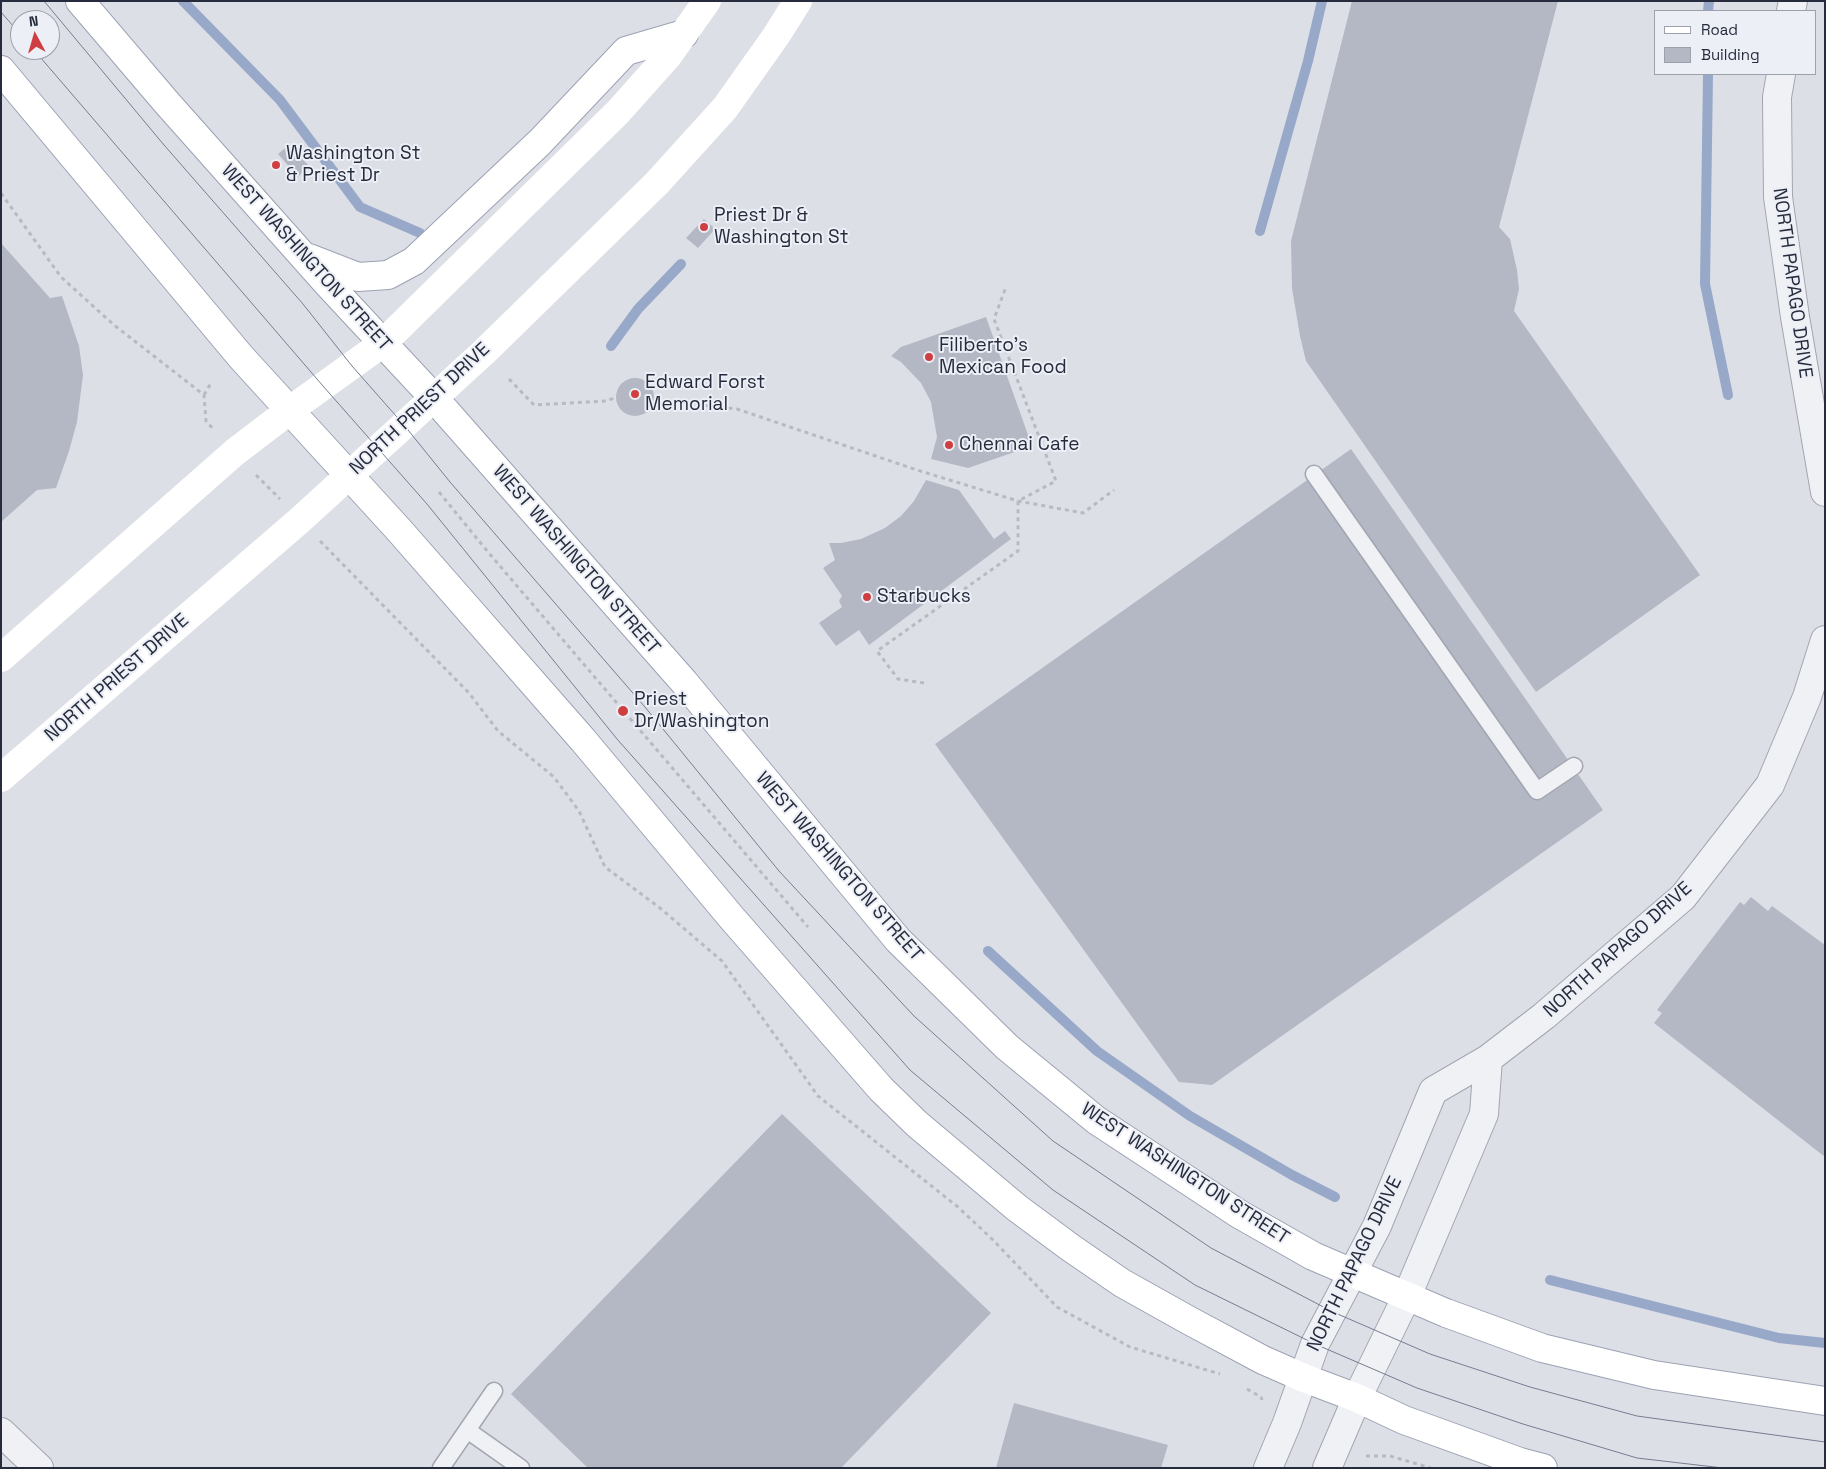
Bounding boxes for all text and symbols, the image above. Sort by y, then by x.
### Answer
north arrow [10,10,60,60]
legend [1654,10,1816,75]
text: N [28,12,39,31]
text: Road [1701,20,1738,39]
text: Building [1701,45,1760,64]
place label: Washington St & Priest Dr [286,143,420,187]
marker: Washington St & Priest Dr [270,159,282,171]
street label: WEST WASHINGTON STREET [216,160,396,356]
street label: NORTH PAPAGO DRIVE [1767,186,1817,380]
place label: Priest Dr & Washington St [714,205,848,249]
marker: Priest Dr & Washington St [698,221,710,233]
place label: Filiberto’s Mexican Food [939,335,1067,379]
street label: NORTH PRIEST DRIVE [345,338,495,480]
marker: Filiberto’s Mexican Food [923,351,935,363]
place label: Edward Forst Memorial [645,372,765,416]
marker: Edward Forst Memorial [629,388,641,400]
place label: Chennai Cafe [959,434,1080,456]
marker: Chennai Cafe [943,439,955,451]
street label: WEST WASHINGTON STREET [488,461,664,659]
place label: Starbucks [877,586,971,608]
marker: Starbucks [861,591,873,603]
street label: NORTH PRIEST DRIVE [40,609,194,747]
place label: Priest Dr/Washington [634,689,769,733]
marker: Priest Dr/Washington [616,704,630,718]
street label: WEST WASHINGTON STREET [751,768,927,966]
street label: NORTH PAPAGO DRIVE [1539,877,1697,1023]
street label: WEST WASHINGTON STREET [1077,1098,1293,1250]
street label: NORTH PAPAGO DRIVE [1303,1173,1407,1355]

